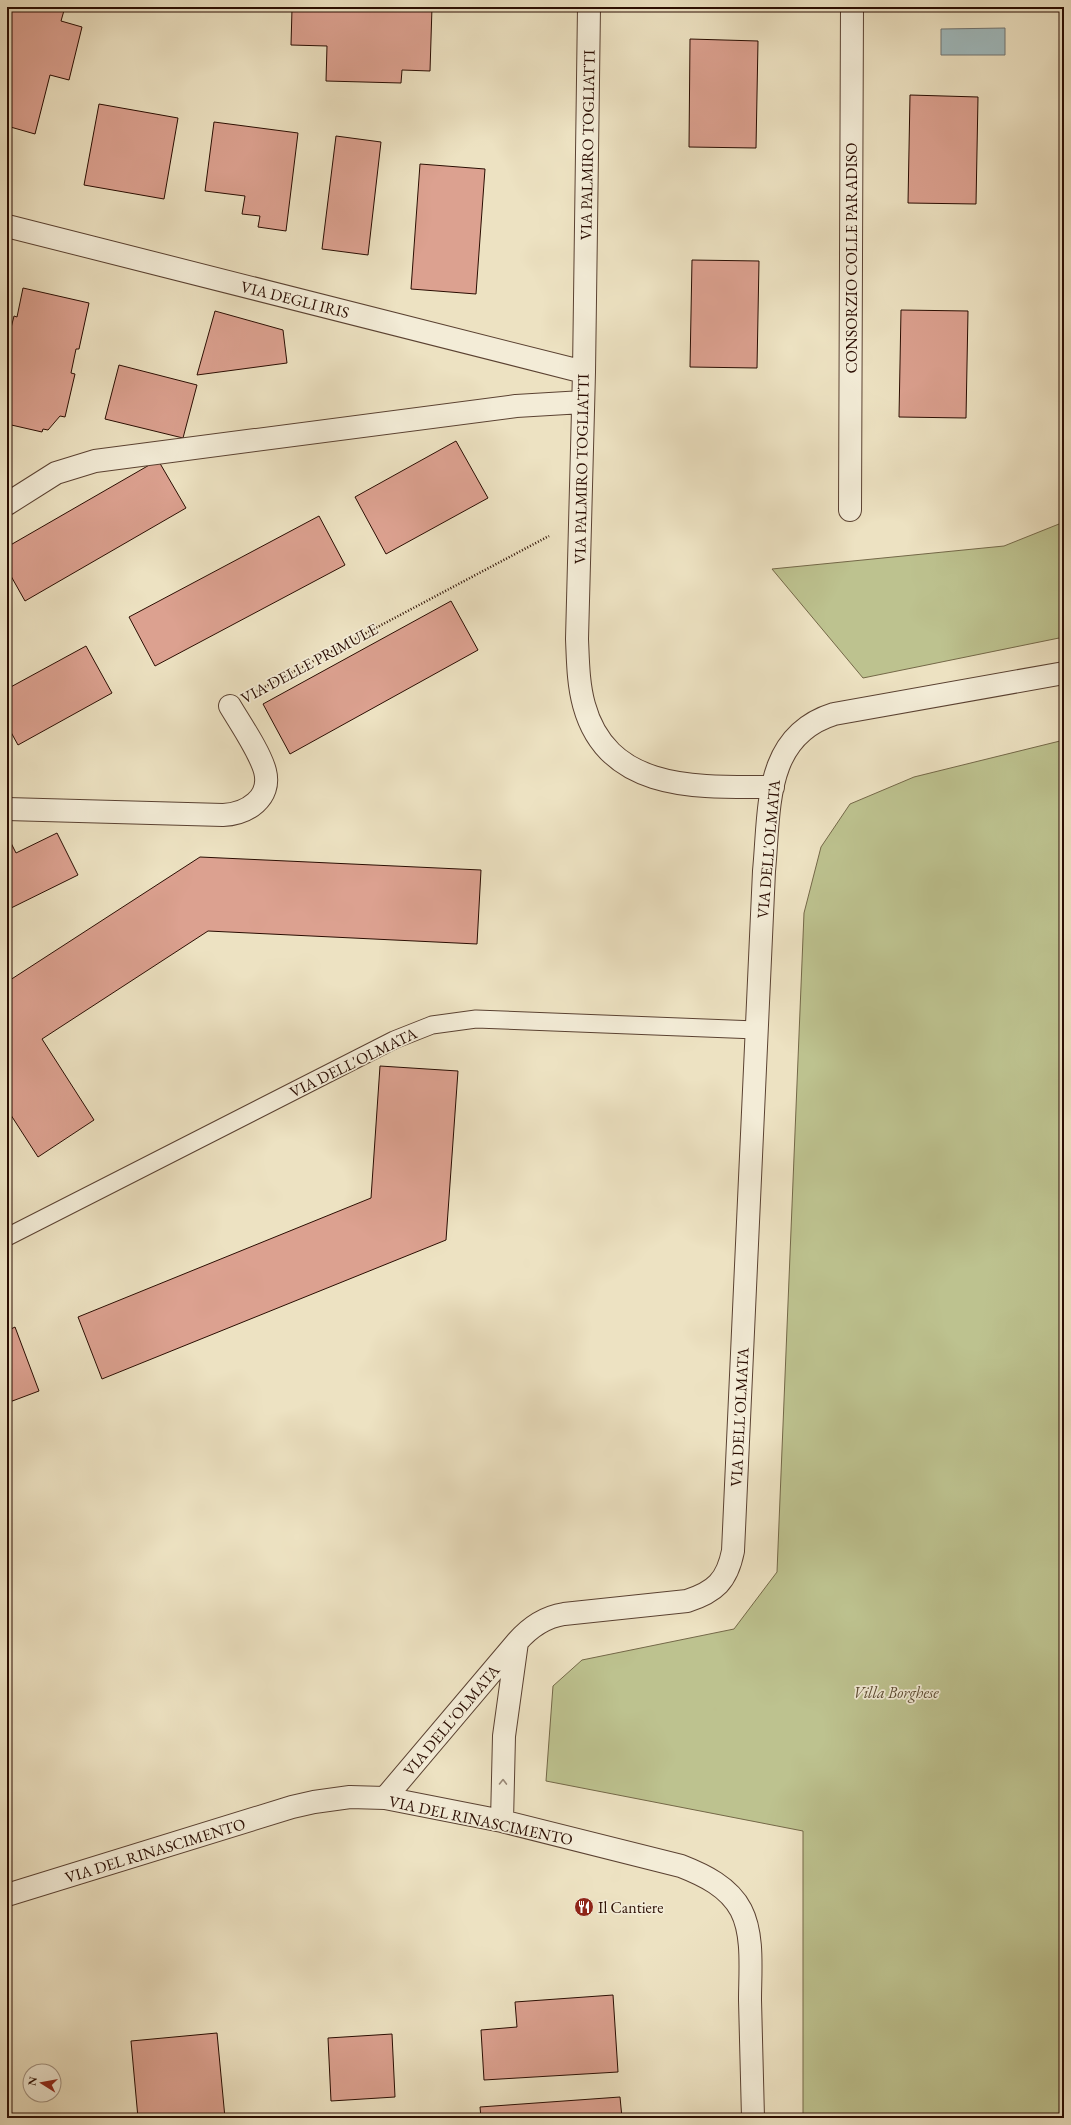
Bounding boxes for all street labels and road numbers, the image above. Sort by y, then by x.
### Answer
street label: VIA PALMIRO TOGLIATTI [575,49,600,240]
street label: CONSORZIO COLLE PARADISO [841,142,862,374]
street label: VIA DEGLI IRIS [239,276,351,323]
street label: VIA PALMIRO TOGLIATTI [569,373,594,564]
street label: VIA DELLE PRIMULE [237,618,382,709]
street label: VIA DELL'OLMATA [752,778,785,919]
street label: VIA DELL'OLMATA [286,1022,421,1102]
street label: VIA DELL'OLMATA [725,1346,754,1487]
street label: VIA DELL'OLMATA [399,1659,505,1780]
street label: VIA DEL RINASCIMENTO [387,1791,575,1850]
street label: VIA DEL RINASCIMENTO [62,1813,248,1888]

